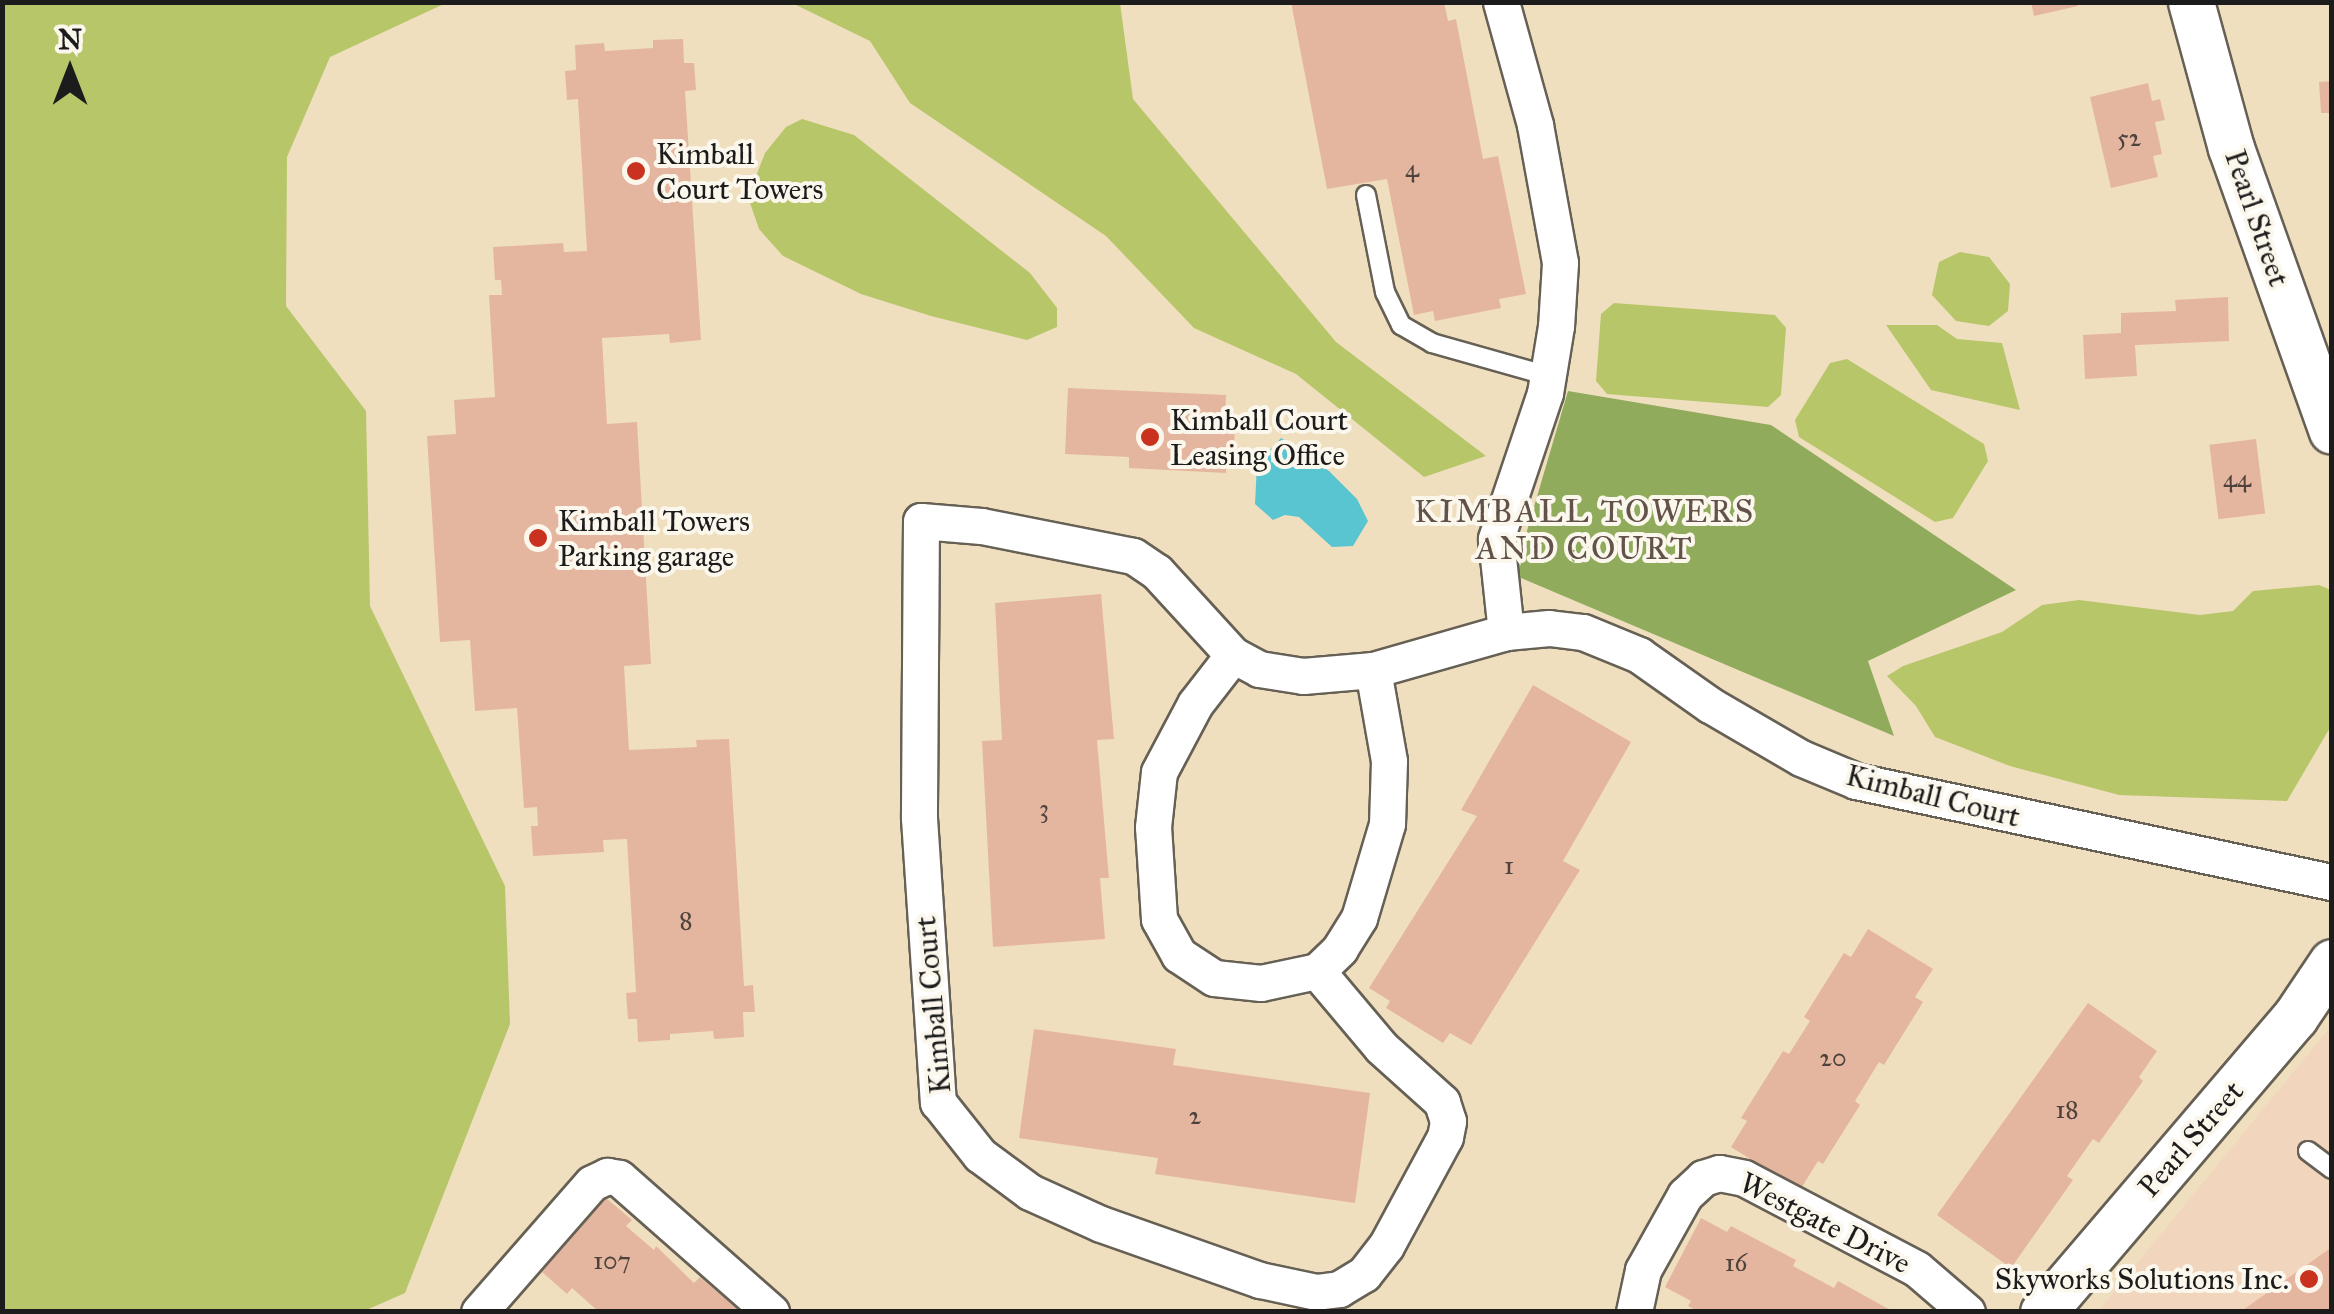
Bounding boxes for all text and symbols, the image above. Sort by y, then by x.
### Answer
north arrow [20,20,120,120]
text: N [58,22,82,57]
house number: 52 [2117,123,2141,153]
place label: Kimball Court Towers [656,136,823,206]
street label: Pearl Street [2217,145,2297,291]
house number: 4 [1405,154,1419,184]
marker: Kimball Court Towers [625,160,647,182]
place label: Kimball Court Leasing Office [1170,402,1348,472]
marker: Kimball Court Leasing Office [1139,426,1161,448]
house number: 44 [2223,464,2251,494]
district label: KIMBALL TOWERS AND COURT [1414,494,1756,569]
place label: Kimball Towers Parking garage [558,503,750,574]
marker: Kimball Towers Parking garage [527,527,549,549]
street label: Kimball Court [1842,757,2024,835]
house number: 3 [1039,794,1049,824]
house number: 1 [1504,851,1514,881]
house number: 8 [679,906,693,936]
street label: Kimball Court [907,915,959,1095]
house number: 20 [1820,1043,1846,1073]
street label: Pearl Street [2131,1074,2251,1204]
house number: 18 [2055,1095,2079,1125]
house number: 2 [1189,1101,1201,1131]
street label: Westgate Drive [1734,1165,1916,1281]
house number: 107 [593,1246,631,1276]
house number: 16 [1725,1248,1747,1278]
place label: Skyworks Solutions Inc. [1995,1261,2289,1297]
marker: Skyworks Solutions Inc. [2298,1268,2320,1290]

